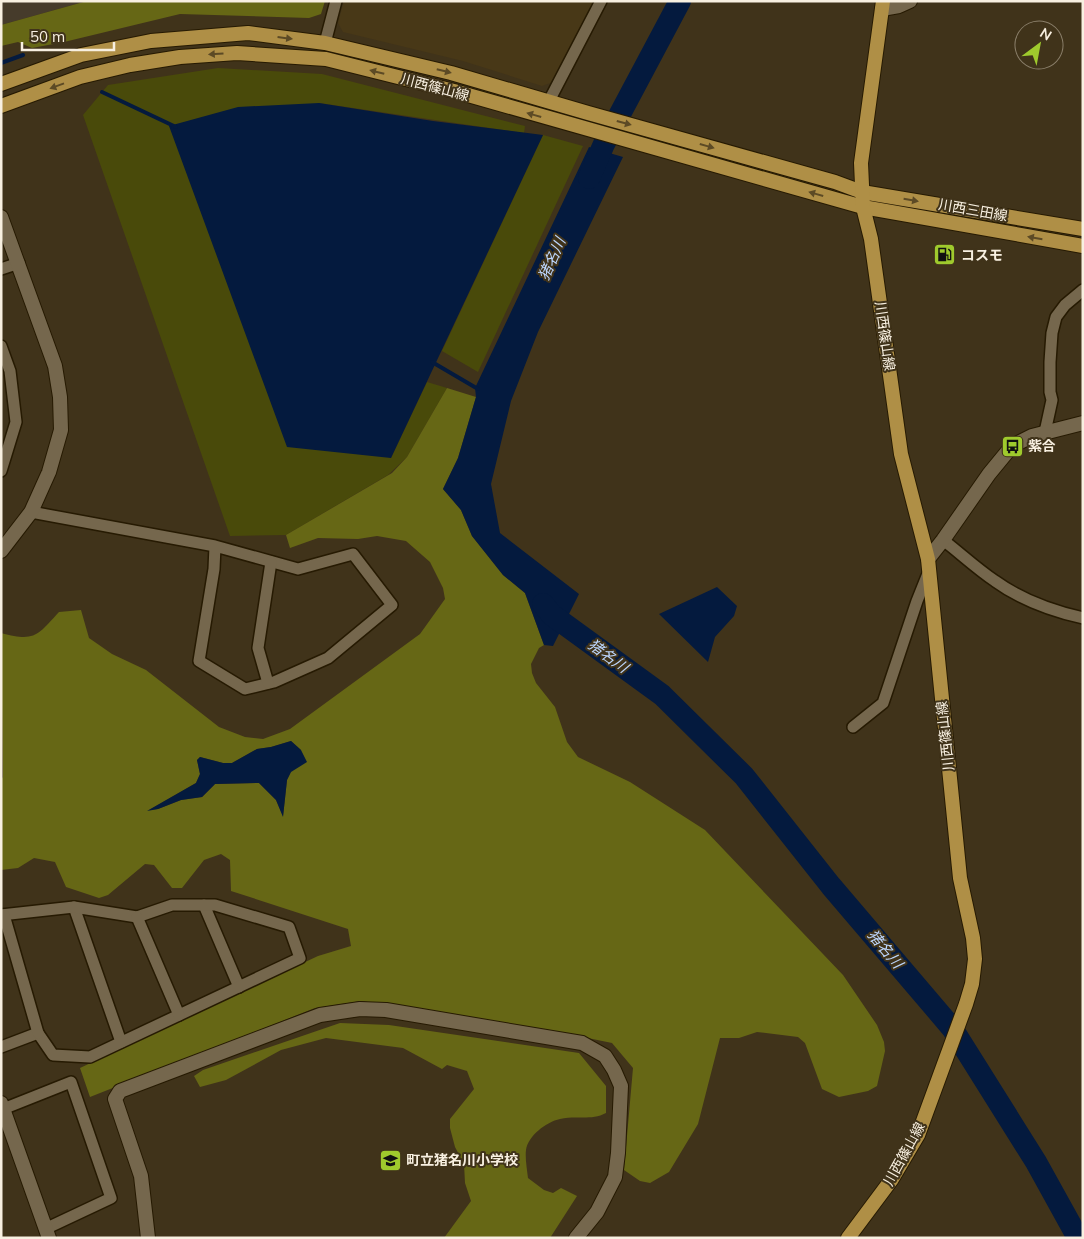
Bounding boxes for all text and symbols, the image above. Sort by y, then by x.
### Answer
scale bar [22,20,115,52]
north arrow [1014,20,1064,70]
text: N [1037,24,1055,44]
text: 50 m [30,27,65,46]
one-way arrow [277,34,293,42]
one-way arrow [208,51,224,59]
one-way arrow [436,67,451,75]
one-way arrow [369,68,384,76]
street label: 川西篠山線 [399,69,471,105]
one-way arrow [50,83,65,90]
one-way arrow [526,110,541,118]
one-way arrow [617,119,632,127]
one-way arrow [700,143,715,151]
one-way arrow [809,189,824,197]
street label: 川西三田線 [937,195,1009,225]
one-way arrow [903,196,919,204]
water label: 猪名川 [534,233,570,283]
one-way arrow [1026,233,1042,241]
fuel station icon: コスモ [933,243,957,267]
place label: コスモ [961,246,1003,264]
street label: 川西篠山線 [871,300,899,372]
bus stop icon: 紫合 [1000,434,1024,458]
place label: 紫合 [1028,437,1056,455]
water label: 猪名川 [585,635,634,678]
street label: 川西篠山線 [932,700,958,772]
water label: 猪名川 [864,925,908,974]
street label: 川西篠山線 [879,1119,929,1189]
school or university icon: 町立猪名川小学校 [378,1148,402,1172]
place label: 町立猪名川小学校 [406,1151,518,1169]

